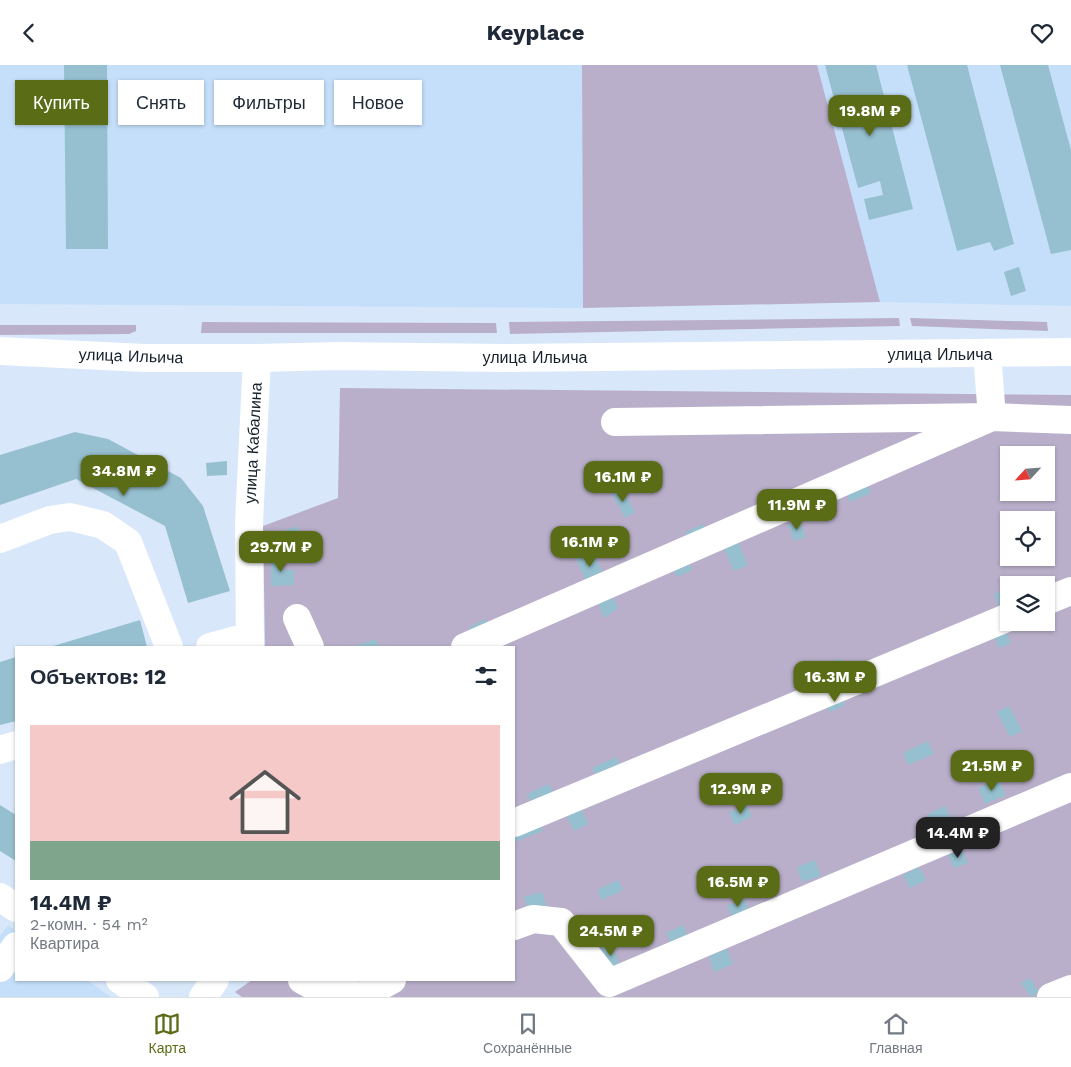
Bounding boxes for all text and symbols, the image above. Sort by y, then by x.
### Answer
icon: back [15,19,43,47]
icon: heart [1028,19,1056,47]
text: Keyplace [486,20,585,45]
chip: Купить [15,80,108,125]
chip: Снять [118,80,204,125]
chip: Фильтры [214,80,324,125]
chip: Новое [334,80,422,125]
pin: 19.8M ₽ [824,95,916,137]
text: 19.8M ₽ [839,101,901,120]
street label: улица Ильича [78,345,184,367]
street label: улица Ильича [888,345,992,364]
street label: улица Ильича [483,348,587,367]
street label: улица Кабалина [240,382,266,504]
north arrow [1000,446,1055,501]
map controls [1000,446,1055,631]
pin: 34.8M ₽ [78,455,170,497]
text: 34.8M ₽ [92,461,156,480]
pin: 16.1M ₽ [577,461,669,503]
text: 16.1M ₽ [595,467,651,486]
pin: 11.9M ₽ [751,489,843,531]
text: 11.9M ₽ [768,495,826,514]
button: locate [1000,511,1055,566]
pin: 16.1M ₽ [544,525,636,568]
pin: 29.7M ₽ [235,531,327,573]
text: 16.1M ₽ [562,532,618,551]
text: 29.7M ₽ [250,537,312,556]
button: layers [1000,576,1055,631]
pin: 16.3M ₽ [789,661,881,703]
icon: filters [472,662,500,690]
text: Объектов: 12 [30,664,166,689]
text: 16.3M ₽ [804,667,866,686]
pin: 21.5M ₽ [946,749,1038,792]
text: 21.5M ₽ [962,756,1022,775]
icon: home [220,757,310,847]
pin: 12.9M ₽ [695,773,787,815]
text: 12.9M ₽ [710,779,772,798]
pin: 14.4M ₽ [912,817,1004,859]
text: 14.4M ₽ [927,823,989,842]
pin: 16.5M ₽ [692,865,784,908]
text: 16.5M ₽ [708,872,768,891]
text: 14.4M ₽ [30,890,112,915]
text: 2-комн. · 54 m² [30,915,148,934]
pin: 24.5M ₽ [565,915,657,957]
text: 24.5M ₽ [579,921,643,940]
text: Квартира [30,934,99,953]
tab: Карта [149,1010,186,1056]
tab: Сохранённые [483,1010,572,1056]
tab: Главная [869,1010,922,1056]

